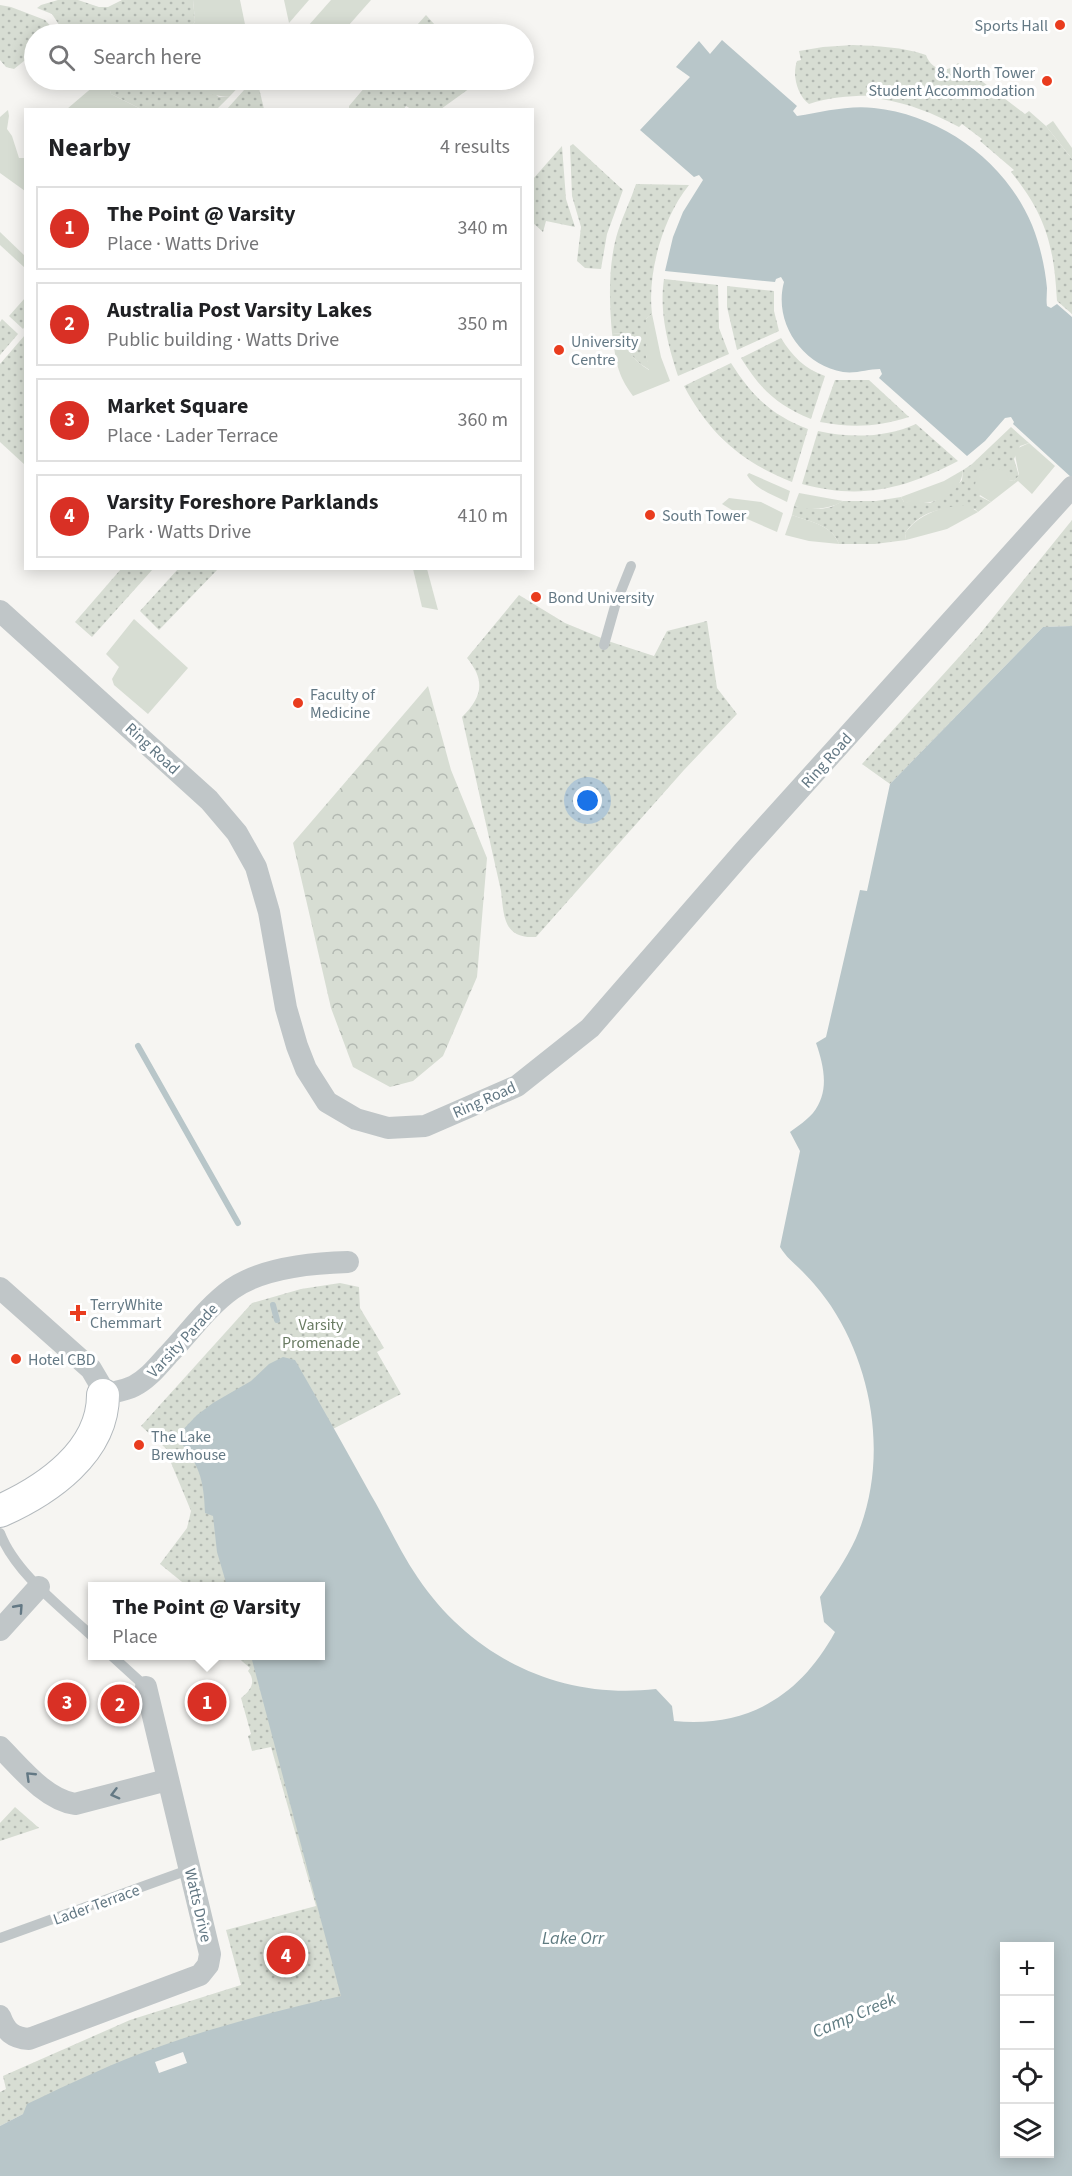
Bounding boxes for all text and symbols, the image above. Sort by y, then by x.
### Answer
place label: Sports Hall [975,15,1048,37]
marker: Sports Hall [1053,18,1067,32]
search box [24,24,534,90]
icon: search [45,41,78,74]
text: Search here [93,41,201,73]
place label: 8. North Tower Student Accommodation [869,62,1035,102]
marker: 8. North Tower Student Accommodation [1040,74,1054,88]
text: Nearby [48,129,131,166]
text: 4 results [440,133,510,161]
text: The Point @ Varsity [107,198,296,230]
text: 1 [64,214,75,242]
text: 340 m [458,214,508,242]
text: Place · Watts Drive [107,230,259,258]
text: Australia Post Varsity Lakes [107,294,372,326]
text: 2 [64,310,75,338]
text: 350 m [458,310,508,338]
text: Public building · Watts Drive [107,326,339,354]
place label: University Centre [571,331,639,371]
marker: University Centre [552,343,566,357]
text: Market Square [107,390,248,422]
text: 3 [64,406,75,434]
text: 360 m [458,406,508,434]
text: Place · Lader Terrace [107,422,278,450]
text: Varsity Foreshore Parklands [107,486,378,518]
text: 4 [64,502,75,530]
text: 410 m [458,502,508,530]
place label: South Tower [662,505,747,527]
marker: South Tower [643,508,657,522]
text: Park · Watts Drive [107,518,251,546]
place label: Bond University [548,587,655,609]
marker: Bond University [529,590,543,604]
place label: Faculty of Medicine [310,684,376,724]
marker: Faculty of Medicine [291,696,305,710]
street label: Ring Road [120,718,184,780]
street label: Ring Road [796,728,857,793]
your location [573,786,602,815]
street label: Ring Road [449,1076,520,1124]
place label: TerryWhite Chemmart [90,1294,163,1334]
street label: Varsity Parade [142,1299,223,1383]
marker: TerryWhite Chemmart [71,1306,85,1320]
park label: Varsity Promenade [282,1314,360,1354]
place label: Hotel CBD [28,1349,96,1371]
marker: Hotel CBD [9,1352,23,1366]
place label: The Lake Brewhouse [151,1426,226,1466]
marker: The Lake Brewhouse [132,1438,146,1452]
popup [88,1582,325,1660]
text: The Point @ Varsity [112,1591,301,1623]
one-way arrow [12,1604,23,1615]
text: Place [112,1623,157,1651]
pin: 3 [48,1680,86,1724]
pin: 1 [188,1680,226,1724]
pin: 2 [100,1682,140,1726]
one-way arrow [26,1772,36,1783]
one-way arrow [110,1787,121,1799]
street label: Watts Drive [179,1866,217,1944]
street label: Lader Terrace [50,1879,143,1931]
water label: Lake Orr [542,1926,605,1951]
pin: 4 [266,1932,306,1978]
map controls [1000,1942,1054,2158]
button: + [1000,1942,1054,1996]
water label: Camp Creek [808,1986,900,2044]
button: − [1000,1996,1054,2050]
button: locate [1000,2050,1054,2104]
button: layers [1000,2104,1054,2158]

